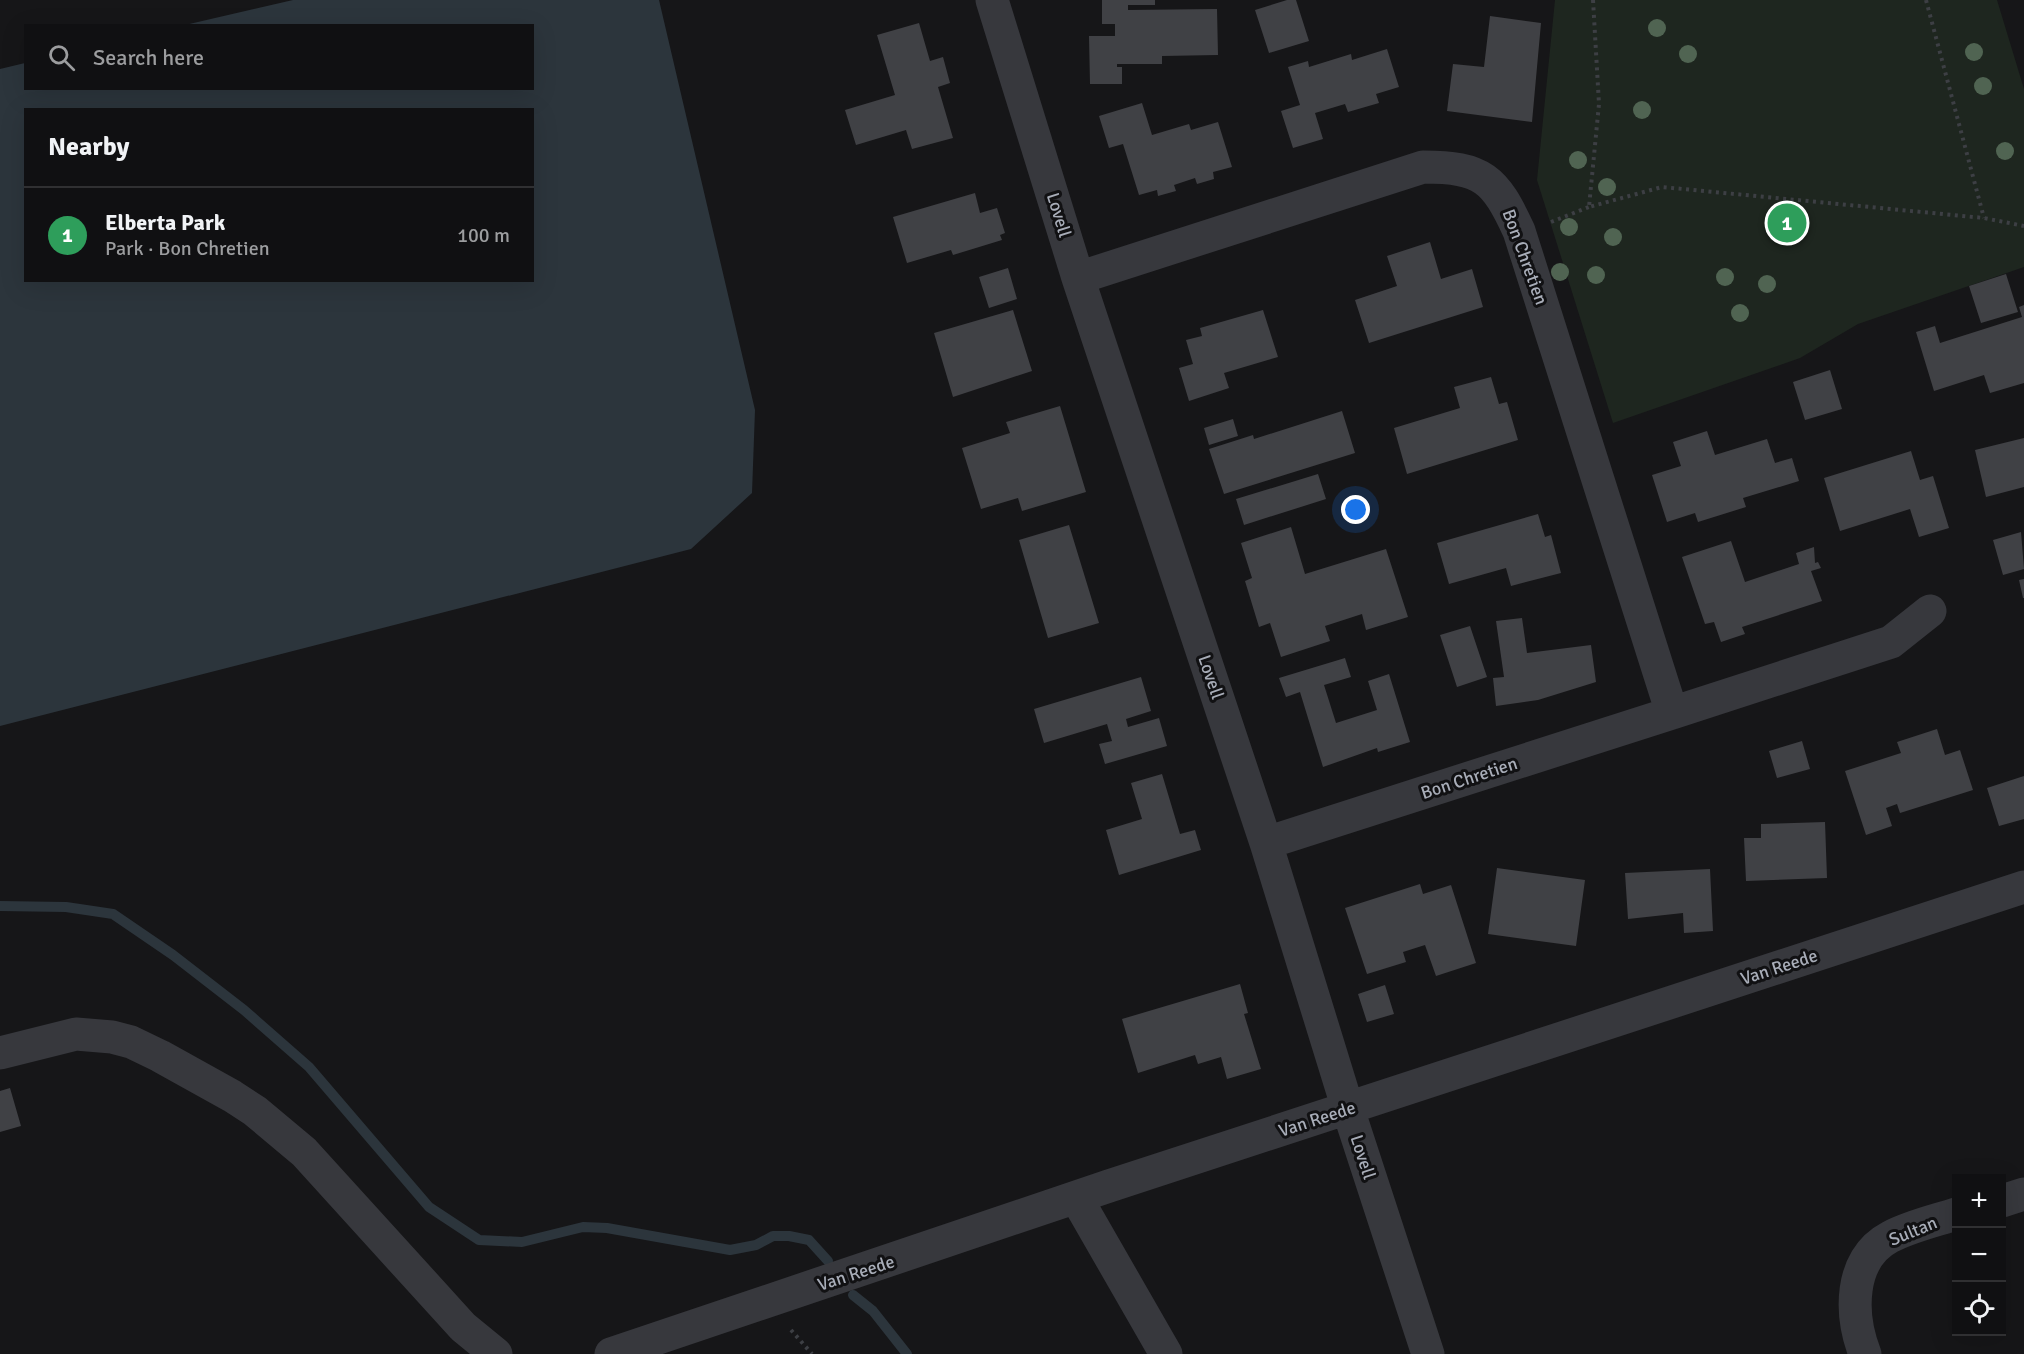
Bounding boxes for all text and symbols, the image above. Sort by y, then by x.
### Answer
search box [24,24,534,90]
icon: search [45,41,78,74]
text: Search here [93,44,204,71]
text: Nearby [48,131,129,163]
street label: Lovell [1042,190,1076,240]
pin: 1 [1768,200,1806,246]
street label: Bon Chretien [1498,206,1552,308]
text: Elberta Park [105,209,225,236]
text: 1 [62,223,73,248]
text: 100 m [457,223,510,248]
text: Park · Bon Chretien [105,236,270,261]
your location [1341,495,1370,524]
street label: Lovell [1193,652,1229,702]
street label: Bon Chretien [1418,752,1520,804]
street label: Van Reede [1738,944,1820,990]
street label: Van Reede [1276,1096,1358,1142]
street label: Lovell [1346,1132,1380,1182]
map controls [1952,1174,2006,1336]
button: + [1952,1174,2006,1228]
street label: Sultan [1886,1211,1940,1251]
button: − [1952,1228,2006,1282]
street label: Van Reede [815,1250,897,1296]
button: locate [1952,1282,2006,1336]

